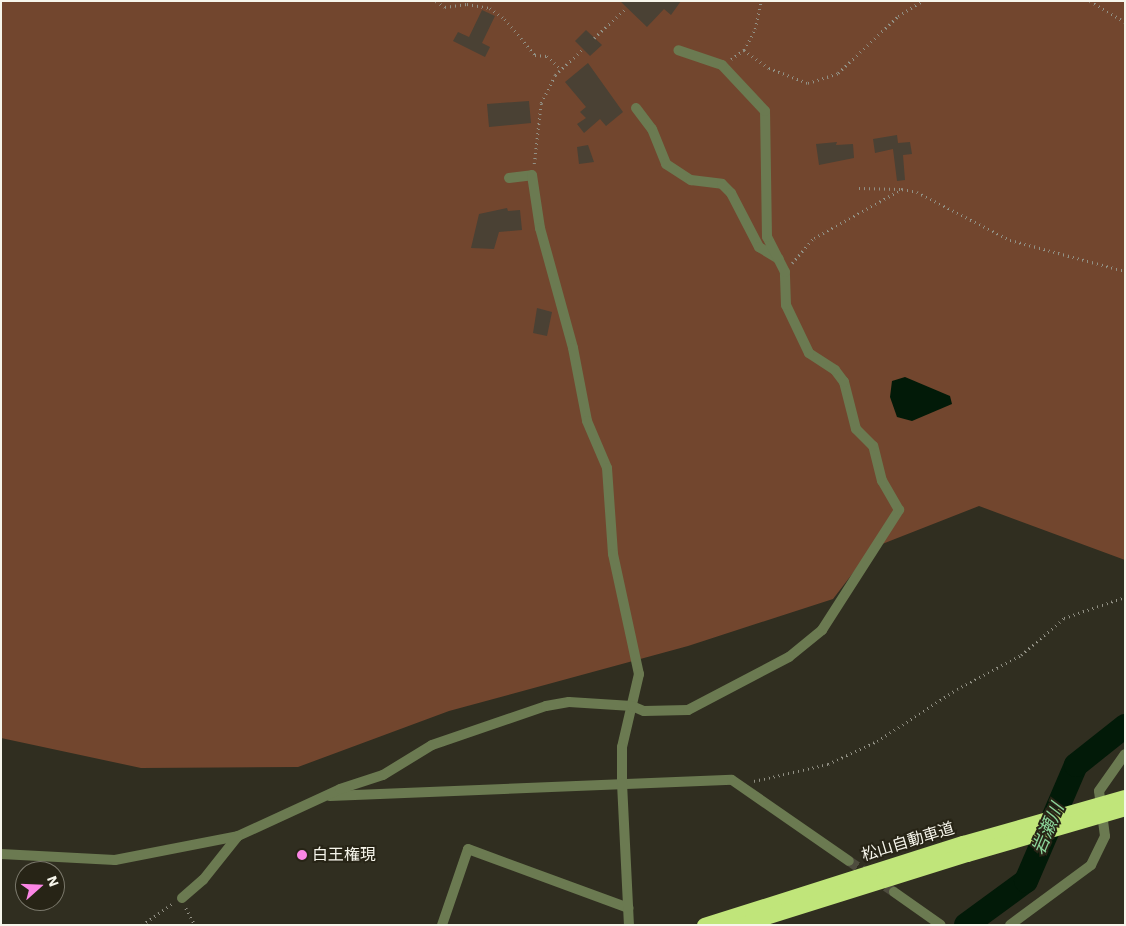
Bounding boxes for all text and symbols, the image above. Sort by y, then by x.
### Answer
water label: 岩瀬川 [1028,800,1068,858]
street label: 松山自動車道 [859,819,957,865]
place label: 白王権現 [312,845,376,865]
marker: 白王権現 [296,849,308,861]
north arrow [15,861,65,911]
text: N [44,874,62,889]

